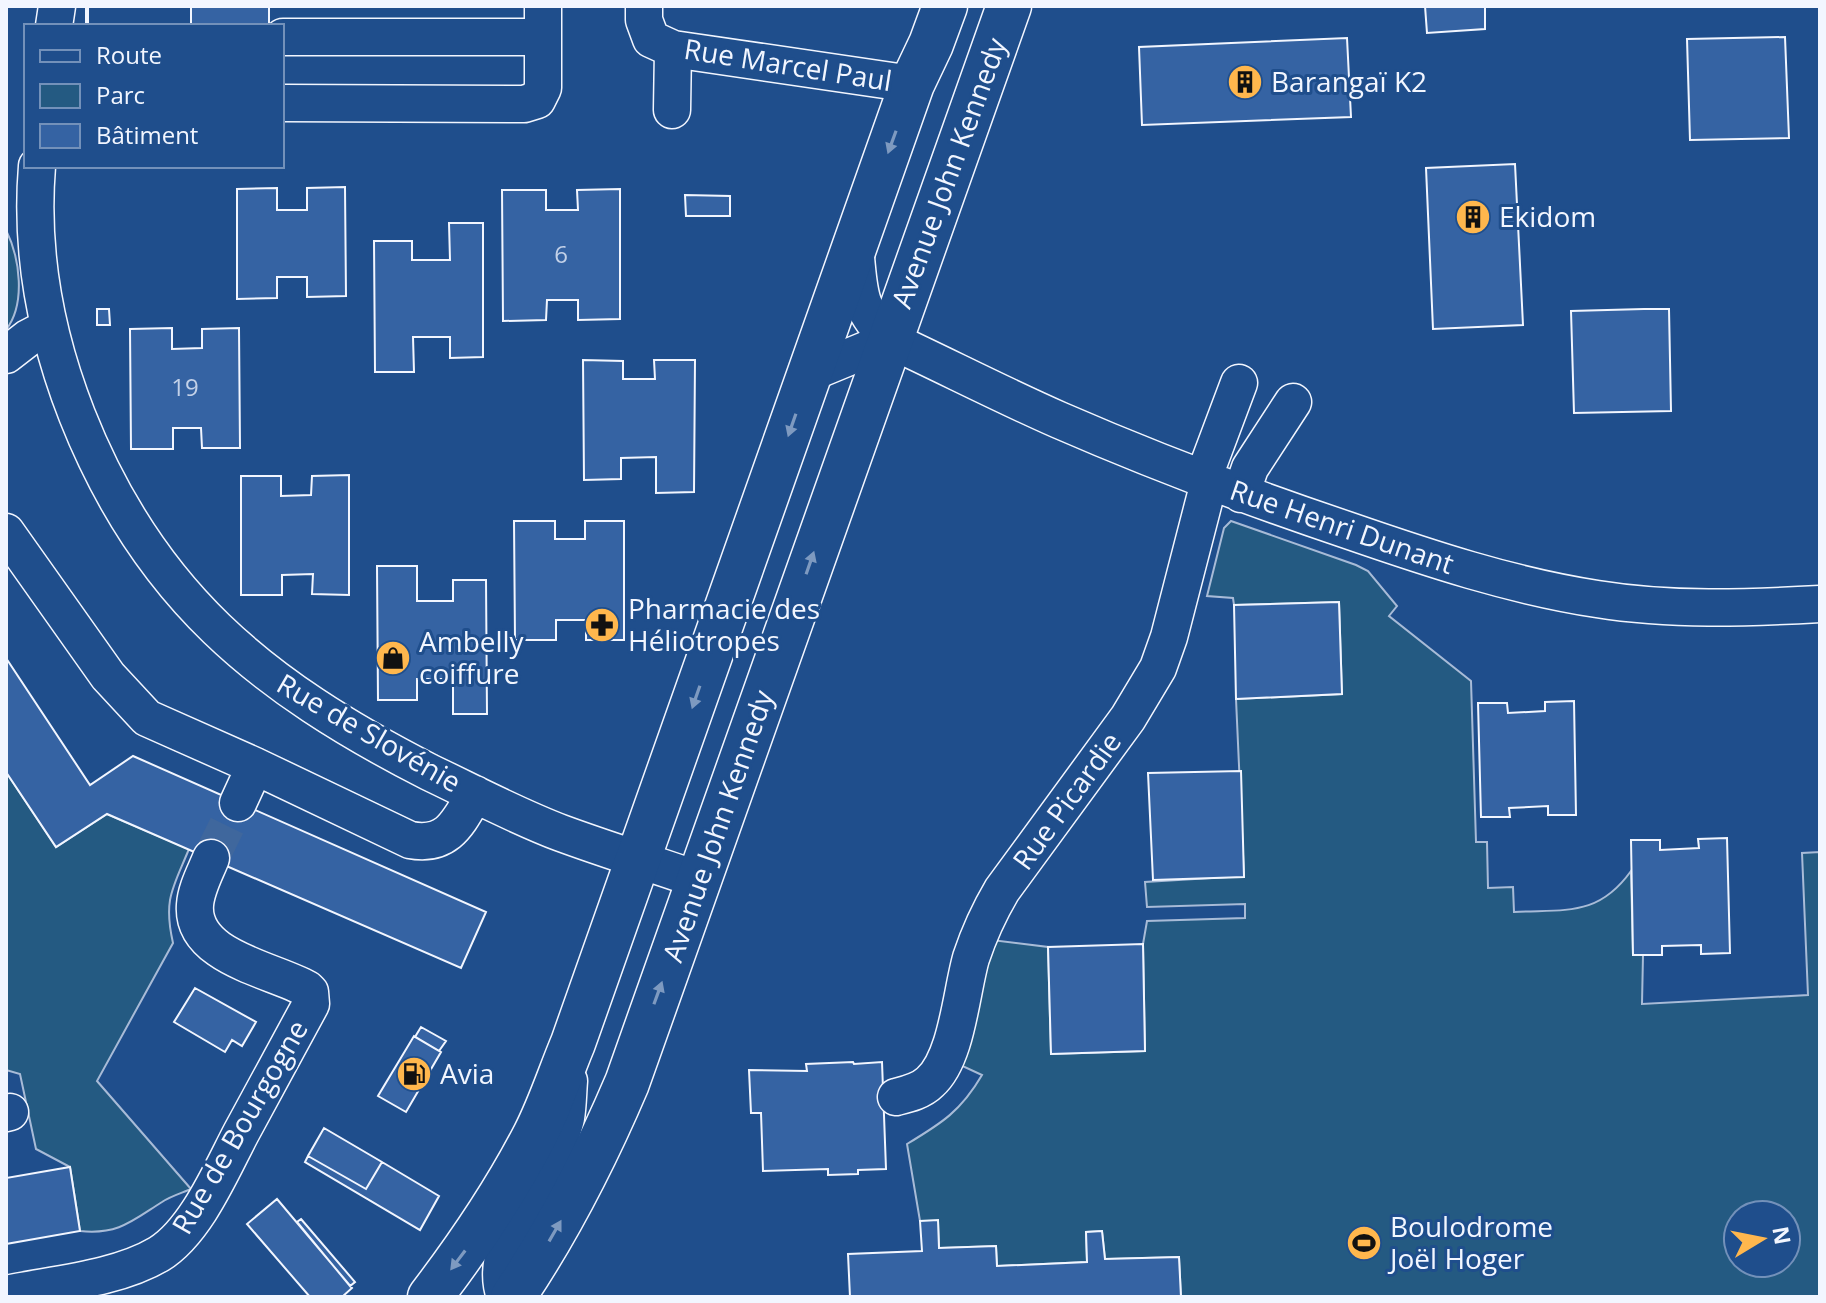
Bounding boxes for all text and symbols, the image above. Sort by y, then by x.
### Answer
legend [24,24,284,168]
street label: Rue Marcel Paul [682,29,895,99]
street label: Avenue John Kennedy [881,31,1015,313]
text: Route [96,38,162,71]
place label: Barangaï K2 [1271,62,1427,100]
building icon: Barangaï K2 [1226,63,1264,101]
text: Parc [96,78,145,111]
text: Bâtiment [96,118,198,151]
one-way arrow [885,131,897,155]
place label: Ekidom [1499,197,1596,235]
building icon: Ekidom [1454,198,1492,236]
house number: 6 [554,237,568,270]
house number: 19 [171,370,199,403]
one-way arrow [785,413,797,437]
street label: Rue Henri Dunant [1225,470,1459,582]
one-way arrow [804,551,817,575]
place label: Pharmacie des Héliotropes [628,589,820,659]
pharmacy icon: Pharmacie des Héliotropes [583,606,621,644]
place label: Ambelly coiffure [419,622,525,692]
shop icon: Ambelly coiffure [374,639,412,677]
street label: Rue de Slovénie [271,664,468,800]
street label: Avenue John Kennedy [653,684,782,967]
one-way arrow [689,685,701,709]
street label: Rue Picardie [1003,724,1129,877]
one-way arrow [653,981,665,1005]
street label: Rue de Bourgogne [162,1013,316,1240]
place label: Avia [440,1054,494,1092]
fuel station icon: Avia [395,1055,433,1093]
north arrow [1722,1199,1802,1279]
place label: Boulodrome Joël Hoger [1387,1207,1553,1277]
one-way arrow [548,1220,562,1242]
sports icon: Boulodrome Joël Hoger [1345,1224,1383,1262]
text: N [1766,1224,1799,1247]
one-way arrow [451,1250,467,1270]

